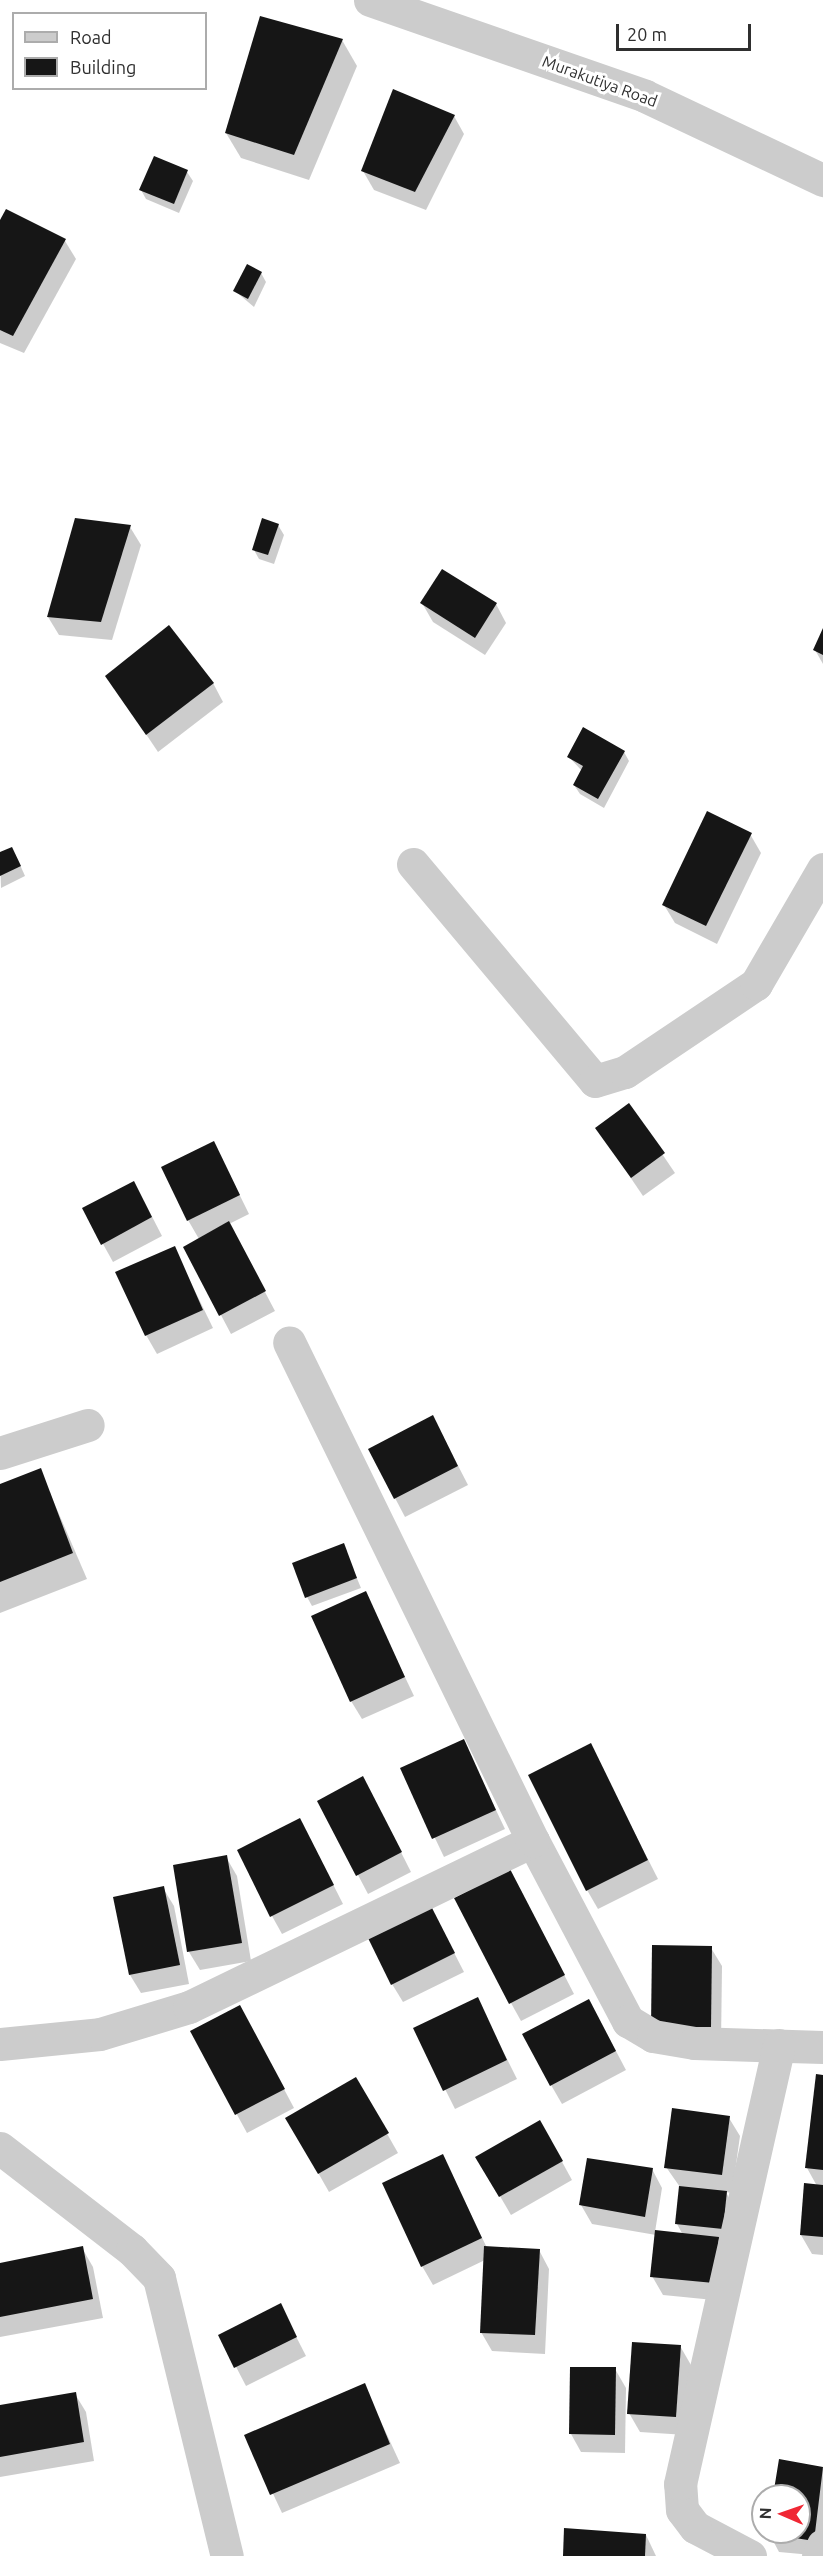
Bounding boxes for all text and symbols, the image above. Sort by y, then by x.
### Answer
legend [12,12,207,90]
scale bar [619,12,754,50]
text: 20 m [627,24,667,44]
text: Road [70,27,112,47]
street label: Murakutiya Road [540,51,660,111]
text: Building [70,57,136,77]
north arrow [751,2484,811,2544]
text: N [756,2507,774,2520]

